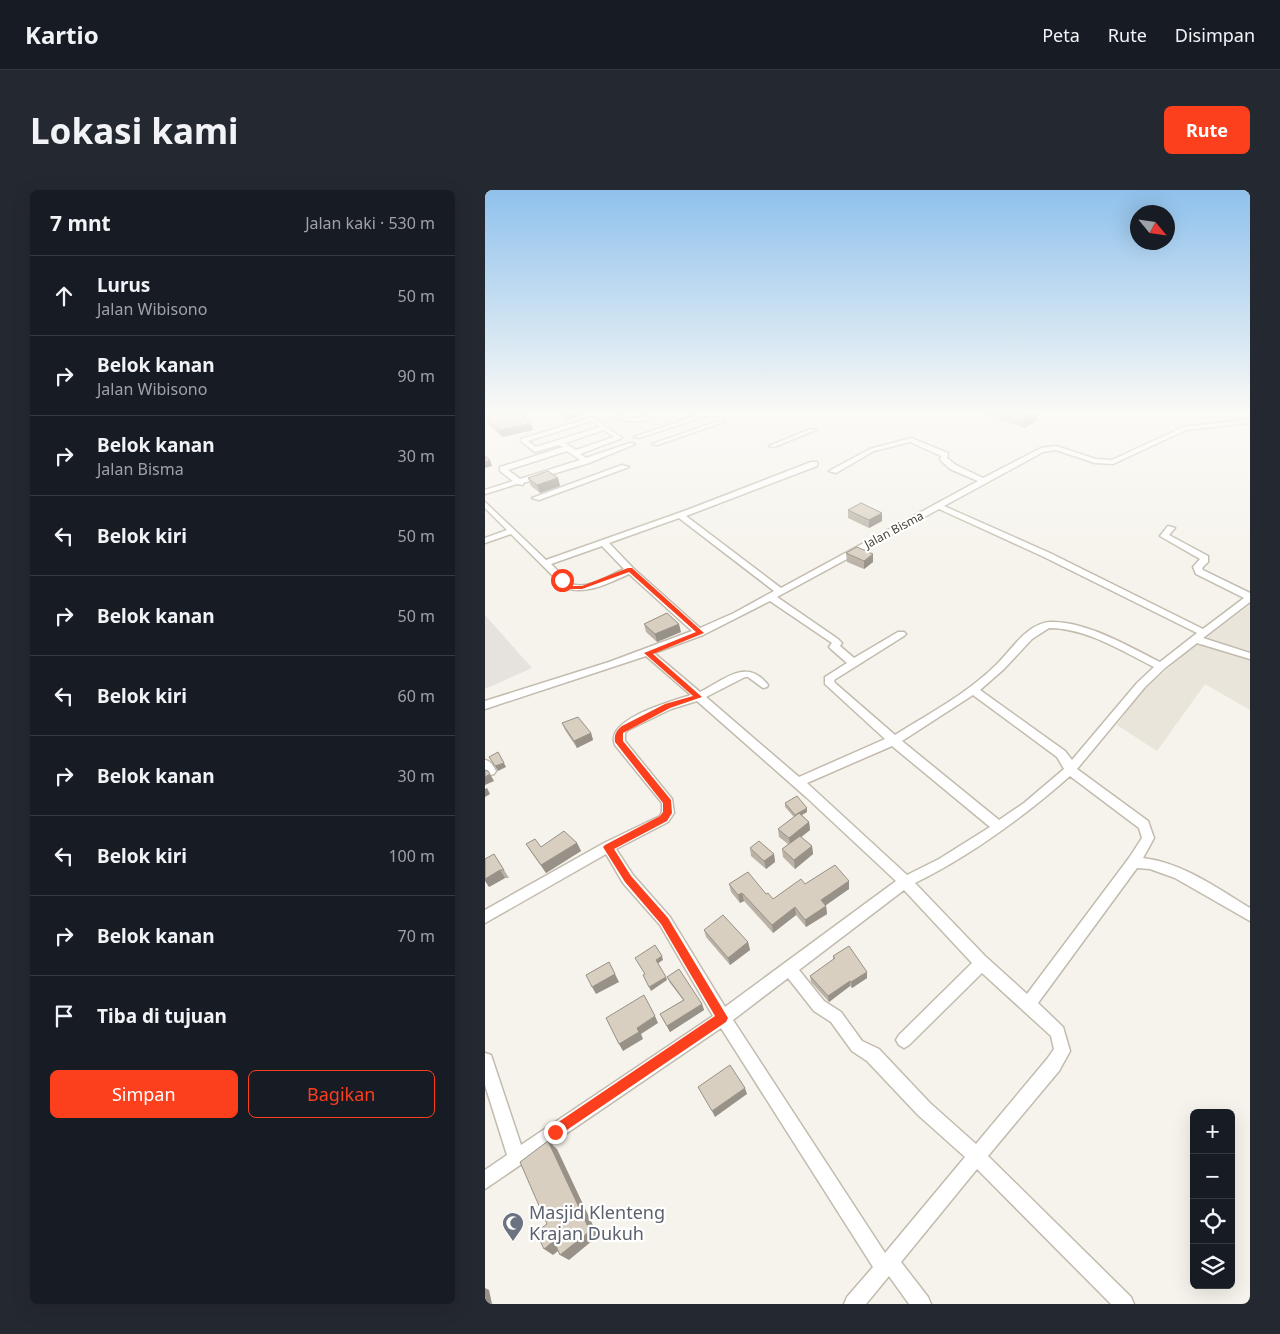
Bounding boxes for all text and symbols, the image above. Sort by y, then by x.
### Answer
text: Kartio [25,18,99,51]
text: Peta [1042,23,1080,47]
text: Rute [1108,23,1147,47]
text: Disimpan [1175,23,1255,47]
button: Rute [1164,106,1250,154]
text: Lokasi kami [30,107,239,154]
north arrow [1130,205,1175,250]
text: 7 mnt [50,209,111,237]
text: Jalan kaki · 530 m [305,212,435,234]
text: Lurus [97,272,150,298]
icon: ahead [50,282,78,310]
text: 50 m [398,285,435,307]
text: Jalan Wibisono [97,298,207,320]
text: Belok kanan [97,352,214,378]
icon: right [50,362,78,390]
text: 90 m [398,365,435,387]
text: Jalan Wibisono [97,378,207,400]
text: Belok kanan [97,432,214,458]
icon: right [50,442,78,470]
text: 30 m [398,445,435,467]
text: Jalan Bisma [97,458,184,480]
street label: Jalan Bisma [860,507,926,553]
icon: left [50,522,78,550]
text: Belok kiri [97,523,187,549]
text: 50 m [398,525,435,547]
route start [551,569,574,592]
icon: right [50,602,78,630]
text: Belok kanan [97,603,214,629]
text: 50 m [398,605,435,627]
icon: left [50,682,78,710]
text: Belok kiri [97,683,187,709]
text: 60 m [398,685,435,707]
icon: right [50,762,78,790]
text: Belok kanan [97,763,214,789]
text: 30 m [398,765,435,787]
icon: left [50,842,78,870]
text: Belok kiri [97,843,187,869]
text: 100 m [388,845,435,867]
icon: right [50,922,78,950]
text: Belok kanan [97,923,214,949]
text: 70 m [398,925,435,947]
icon: arrive [50,1002,78,1030]
text: Tiba di tujuan [97,1003,227,1029]
button: Simpan [50,1070,238,1118]
button: Bagikan [248,1070,435,1118]
map controls [1190,1109,1235,1289]
button: + [1190,1109,1235,1154]
route end [544,1121,567,1144]
button: − [1190,1154,1235,1199]
button: locate [1190,1199,1235,1244]
place label: Masjid Klenteng Krajan Dukuh [529,1200,665,1245]
mosque icon: Masjid Klenteng Krajan Dukuh [501,1211,525,1242]
button: layers [1190,1244,1235,1289]

